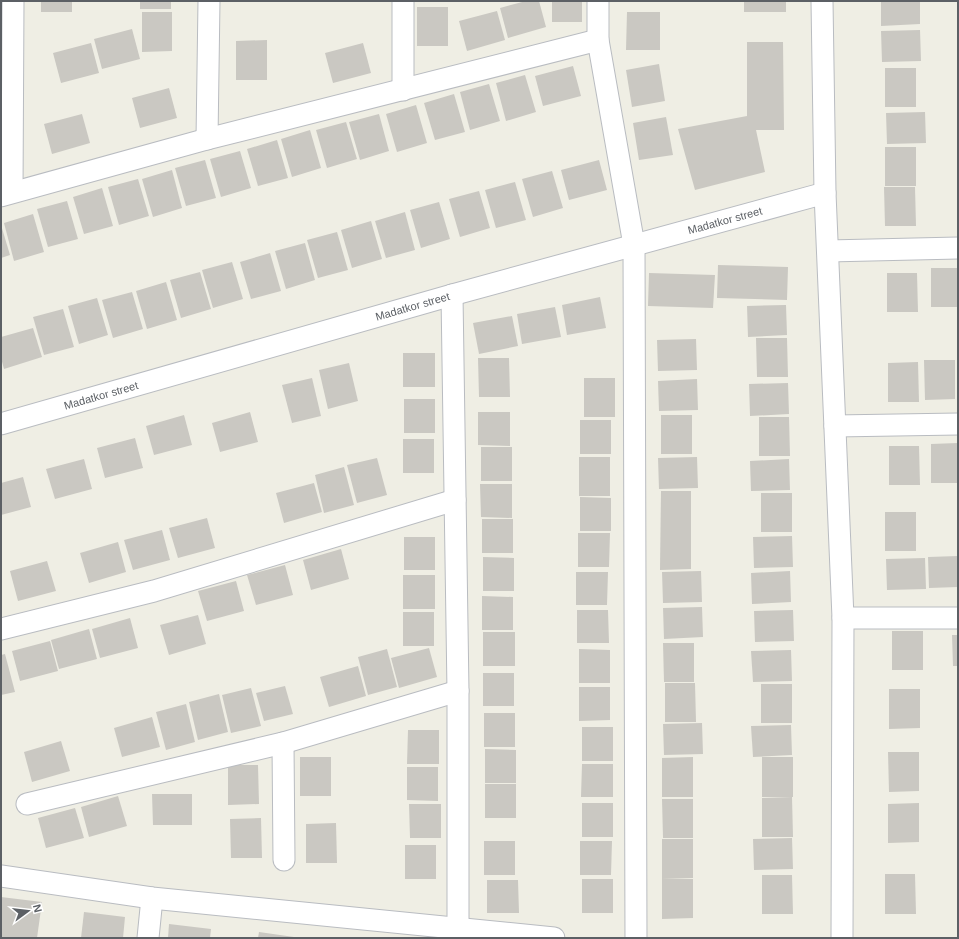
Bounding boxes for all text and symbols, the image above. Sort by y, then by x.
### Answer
street label: Madatkor street [686,204,763,236]
street label: Madatkor street [374,290,451,323]
street label: Madatkor street [63,379,139,412]
north arrow [8,891,48,931]
text: N [31,903,44,914]

